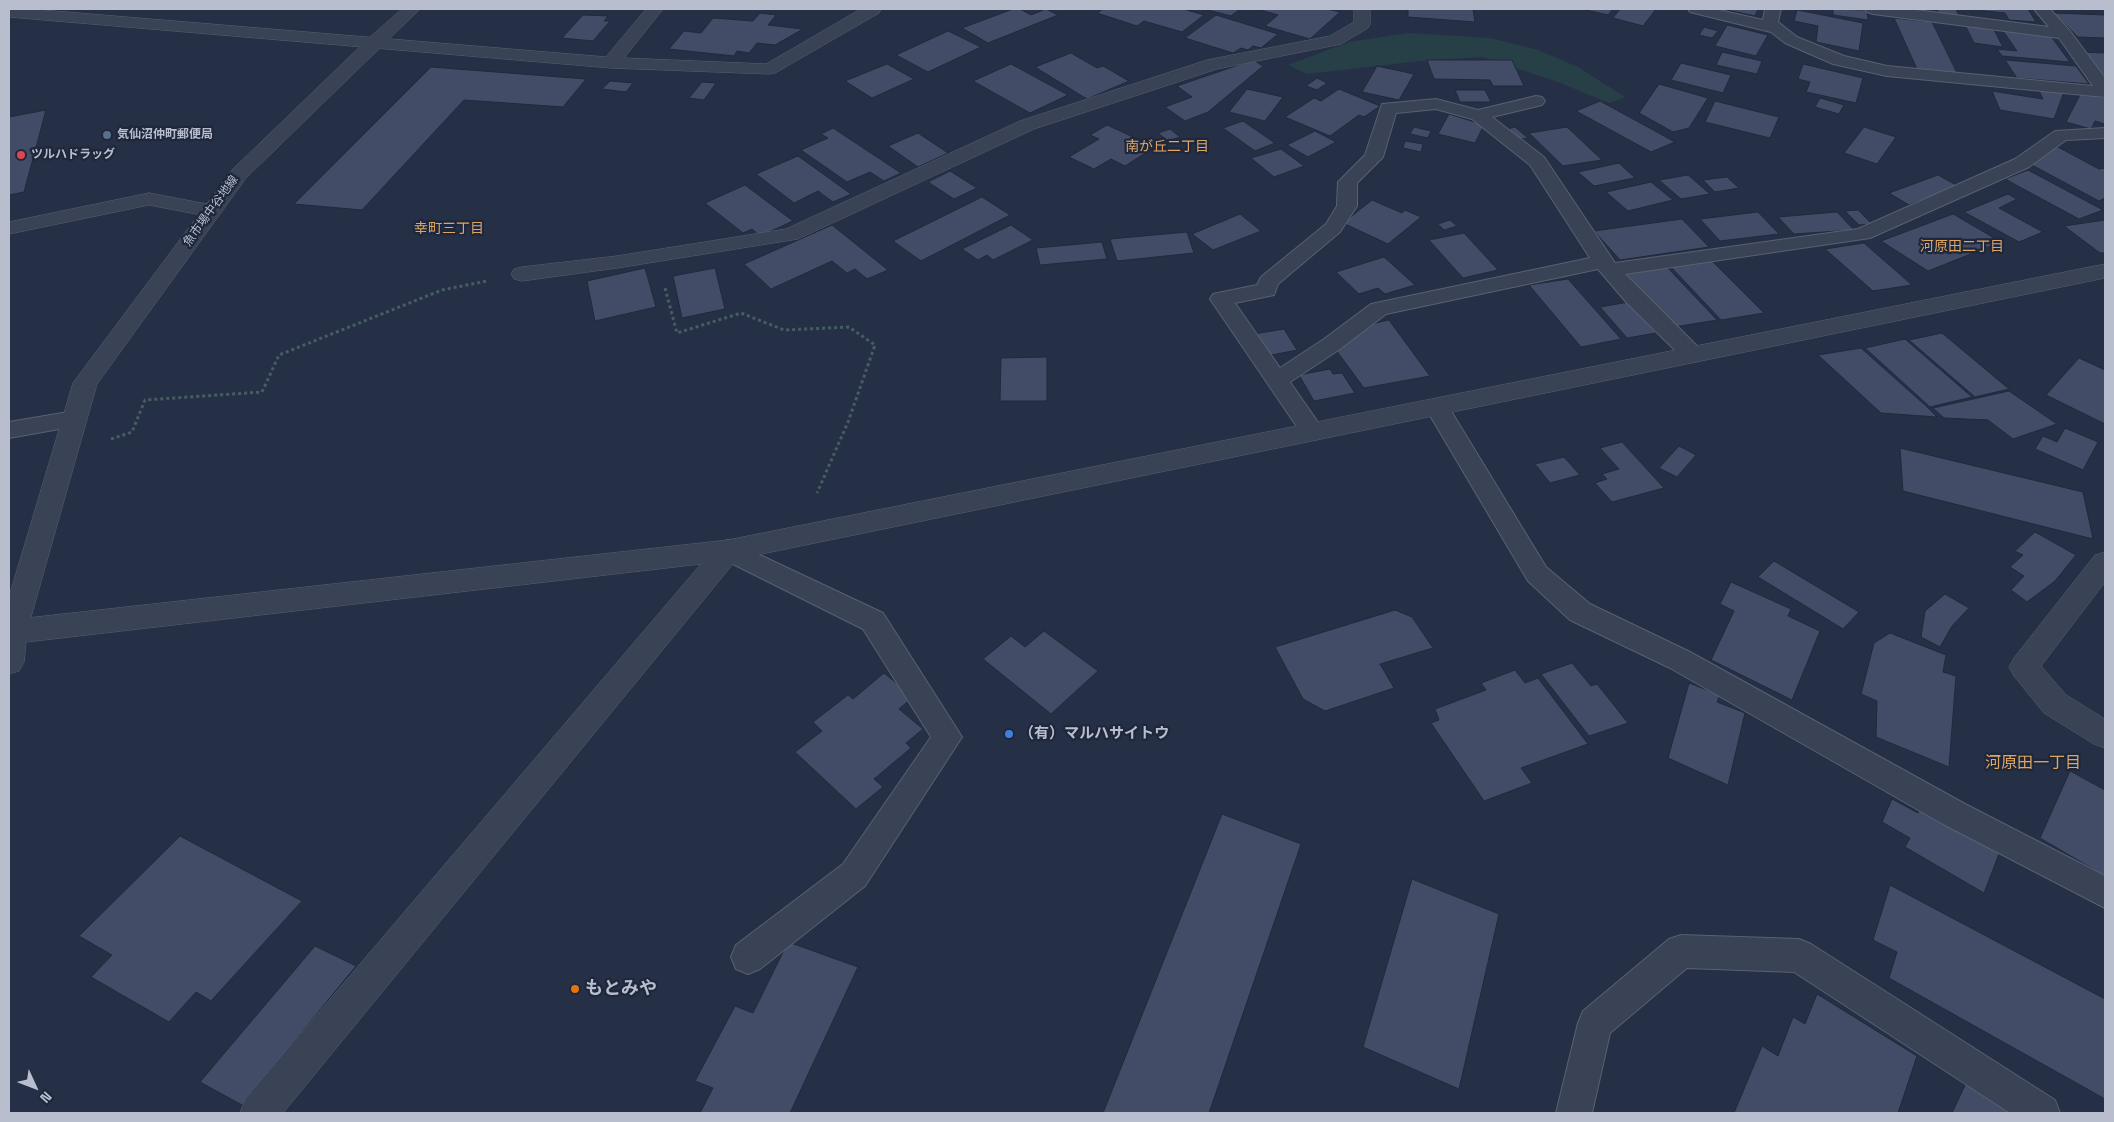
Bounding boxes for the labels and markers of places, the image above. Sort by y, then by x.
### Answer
place label: 気仙沼仲町郵便局 [117,128,213,142]
marker: 気仙沼仲町郵便局 [101,129,113,141]
place label: ツルハドラッグ [31,148,115,162]
marker: ツルハドラッグ [15,149,27,161]
place label: （有）マルハサイトウ [1019,725,1169,743]
marker: （有）マルハサイトウ [1003,728,1015,740]
place label: もとみや [585,978,657,1000]
marker: もとみや [569,983,581,995]

